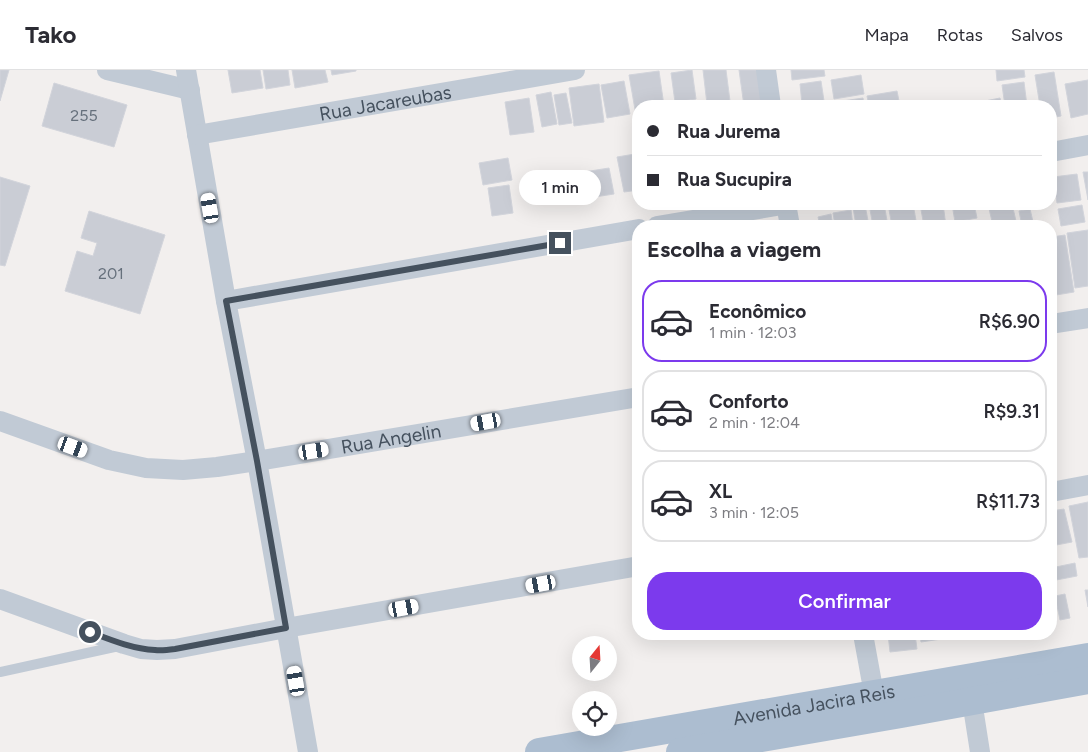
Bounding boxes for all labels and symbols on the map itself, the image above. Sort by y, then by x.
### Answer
street label: Rua Jacareubas [318,80,453,126]
house number: 255 [70,106,98,125]
callout: 1 min [519,170,601,206]
car [200,192,219,224]
route end [549,232,571,254]
house number: 201 [98,264,124,283]
car [469,412,502,432]
street label: Rua Angelin [339,419,443,459]
car [56,435,89,459]
car [298,441,329,461]
car [524,574,557,594]
car [387,598,420,618]
route start [79,621,101,643]
north arrow [572,636,618,681]
car [286,665,305,697]
street label: Avenida Jacira Reis [731,680,897,730]

